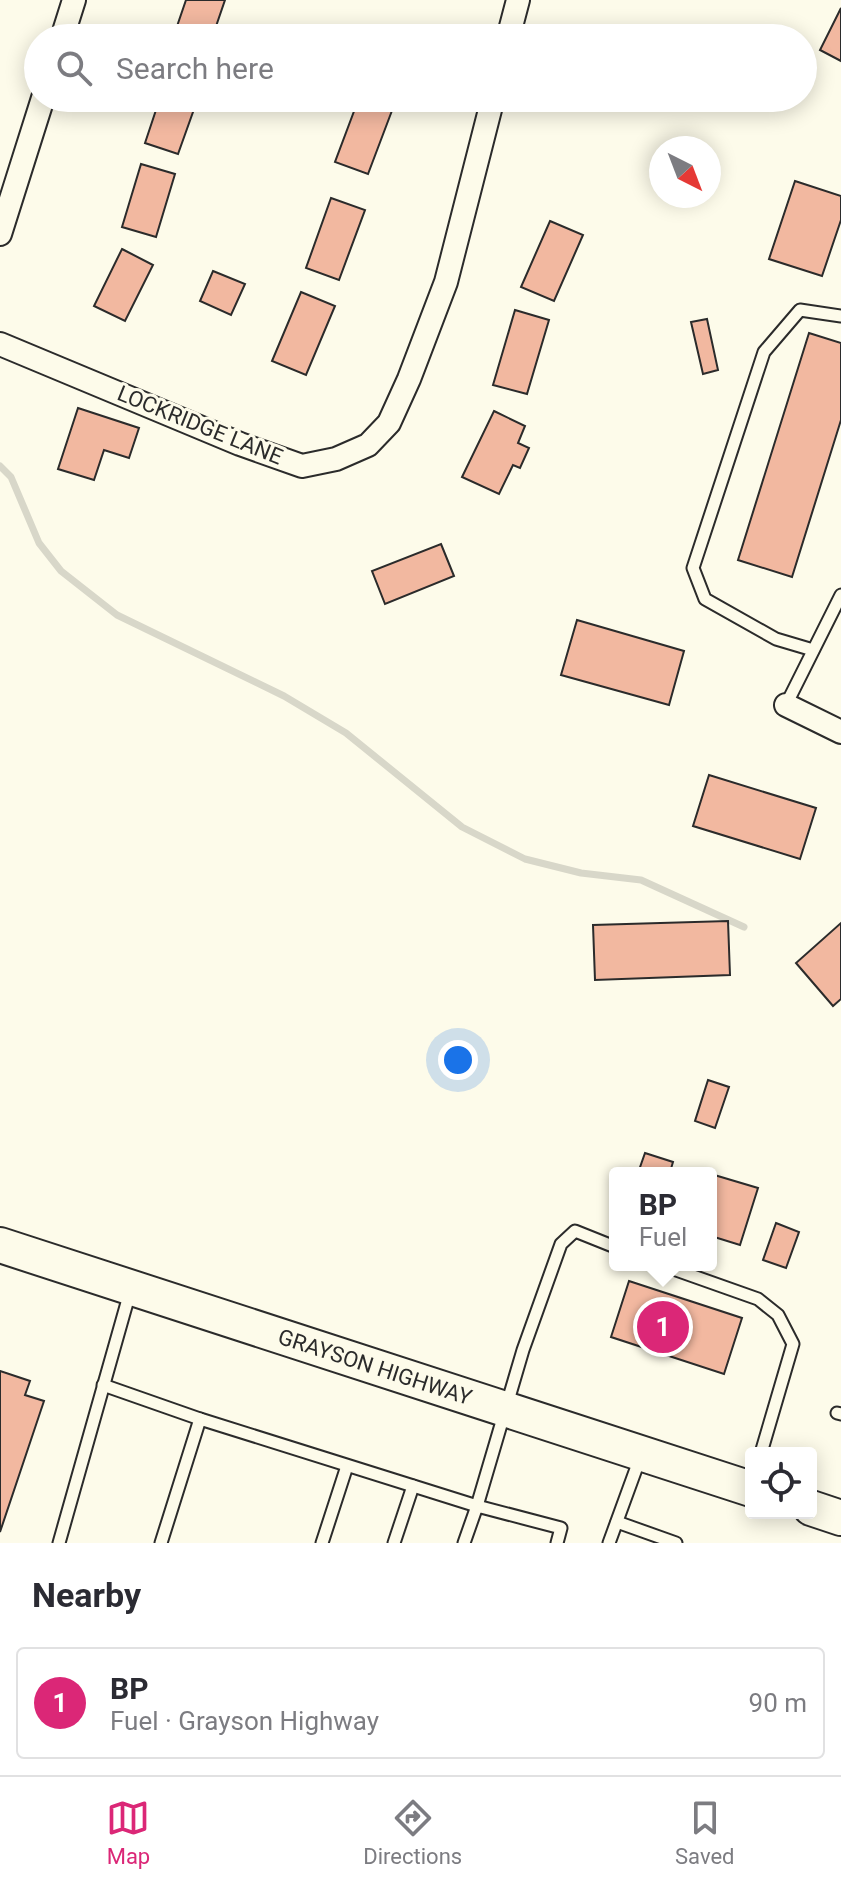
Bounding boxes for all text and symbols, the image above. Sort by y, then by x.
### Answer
search box [24,24,817,112]
icon: search [52,46,96,90]
text: Search here [116,51,274,86]
north arrow [649,136,721,208]
street label: LOCKRIDGE LANE [114,380,286,470]
your location [438,1040,478,1080]
popup [609,1167,717,1271]
text: BP [639,1187,677,1222]
text: Fuel [639,1222,687,1252]
pin: 1 [637,1297,689,1357]
street label: GRAYSON HIGHWAY [275,1324,476,1410]
map controls [745,1447,817,1519]
button: locate [745,1447,817,1519]
text: Nearby [32,1575,141,1615]
text: BP [110,1671,148,1706]
text: 1 [53,1688,67,1718]
text: 90 m [749,1688,807,1718]
text: Fuel · Grayson Highway [110,1706,379,1736]
tab: Map [106,1796,150,1869]
tab: Directions [363,1796,462,1869]
tab: Saved [675,1796,735,1869]

